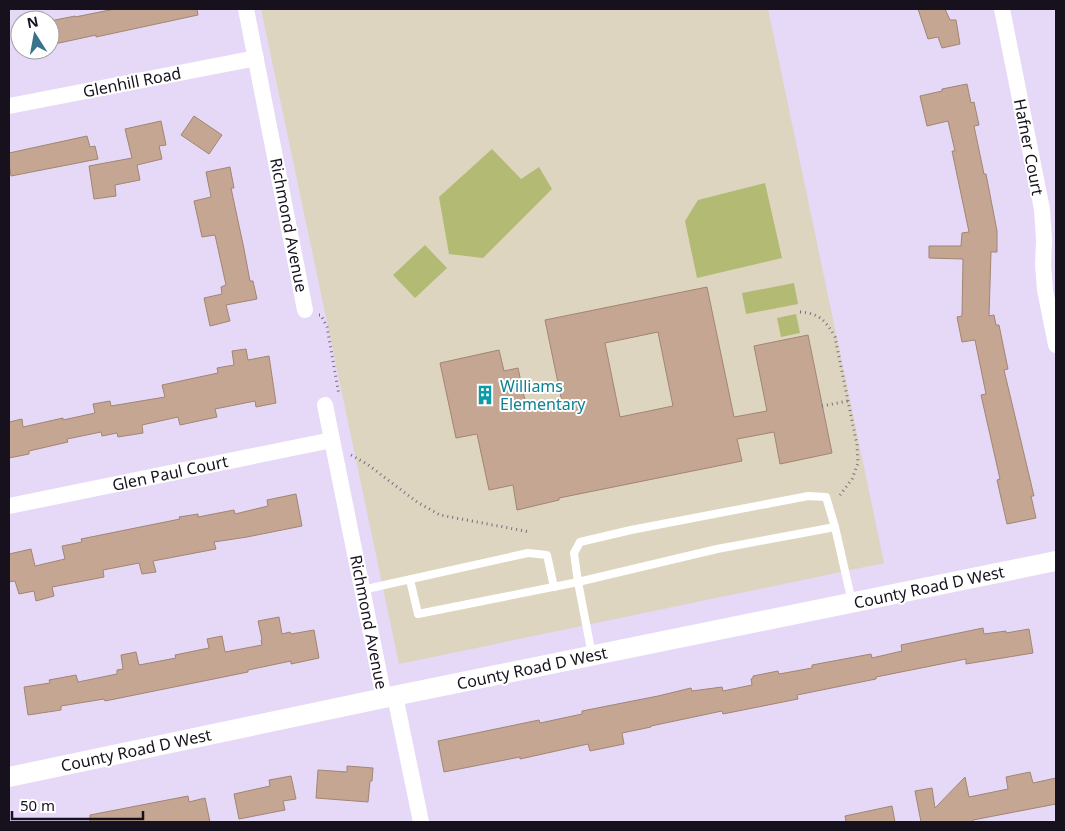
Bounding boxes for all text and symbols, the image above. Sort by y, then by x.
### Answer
north arrow [10,10,60,60]
text: N [25,11,40,32]
street label: Glenhill Road [81,62,183,102]
street label: Hafner Court [1009,97,1049,197]
street label: Richmond Avenue [265,156,313,294]
place label: Williams Elementary [500,375,586,415]
building icon: Williams Elementary [474,384,496,406]
street label: Glen Paul Court [110,450,230,496]
street label: Richmond Avenue [345,553,393,691]
street label: County Road D West [852,560,1006,614]
street label: County Road D West [455,641,609,695]
street label: County Road D West [59,723,213,777]
scale bar [12,788,144,820]
text: 50 m [20,795,55,815]

